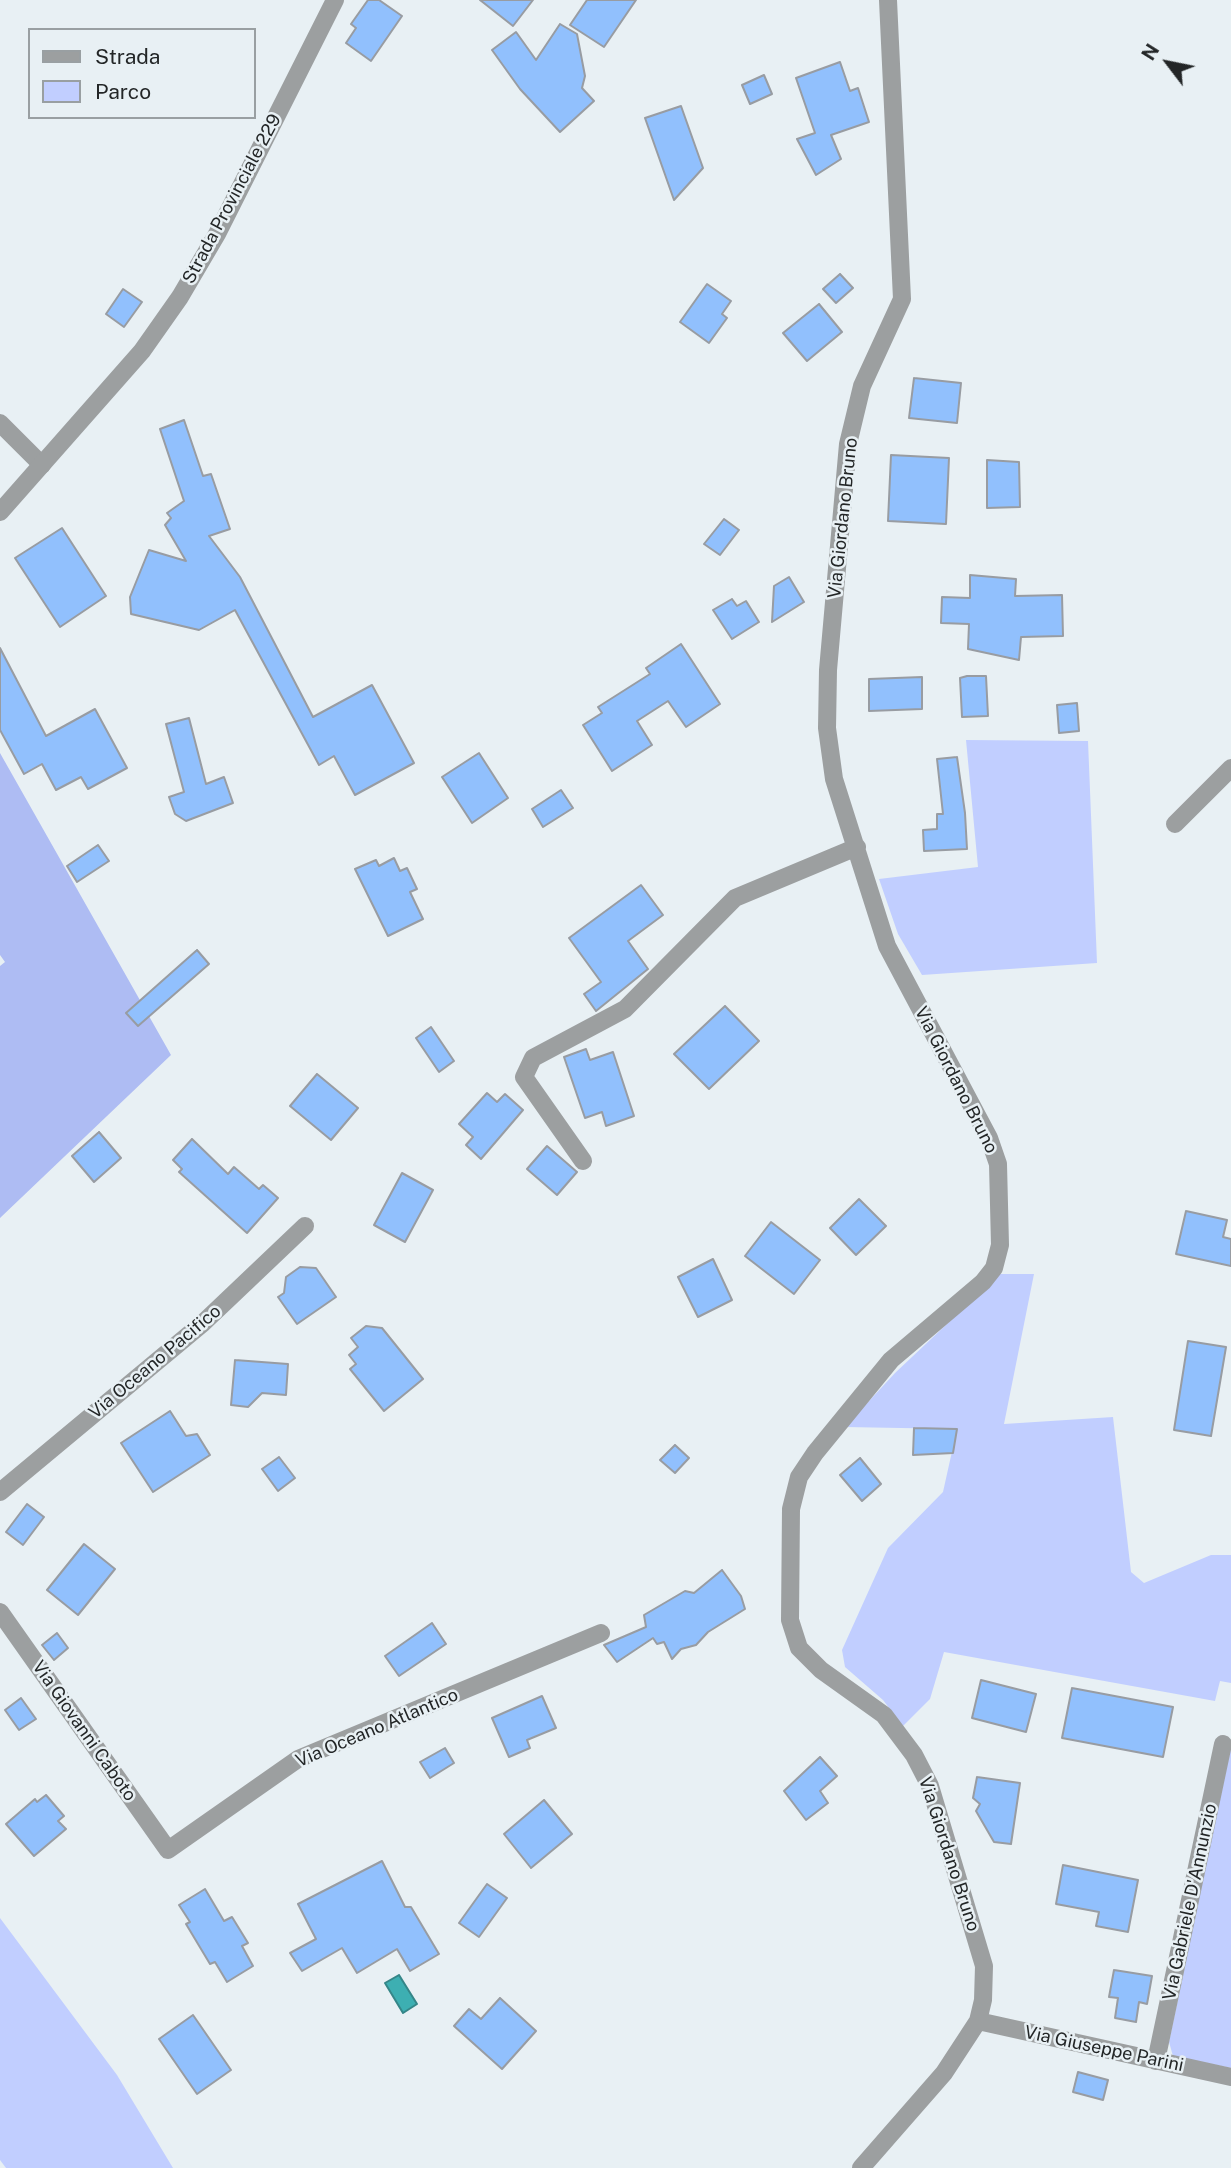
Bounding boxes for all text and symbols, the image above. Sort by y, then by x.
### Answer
legend [28,28,256,119]
north arrow [1133,28,1203,98]
text: N [1137,40,1163,64]
text: Strada [95,44,160,69]
text: Parco [95,79,151,104]
street label: Strada Provinciale 229 [178,110,286,288]
street label: Via Giordano Bruno [824,437,862,599]
street label: Via Giordano Bruno [910,1003,1002,1157]
street label: Via Oceano Pacifico [85,1301,225,1423]
street label: Via Giovanni Caboto [27,1657,141,1805]
street label: Via Oceano Atlantico [293,1684,461,1772]
street label: Via Giordano Bruno [914,1774,984,1934]
street label: Via Gabriele D'Annunzio [1159,1802,1221,2002]
street label: Via Giuseppe Parini [1023,2022,1185,2076]

